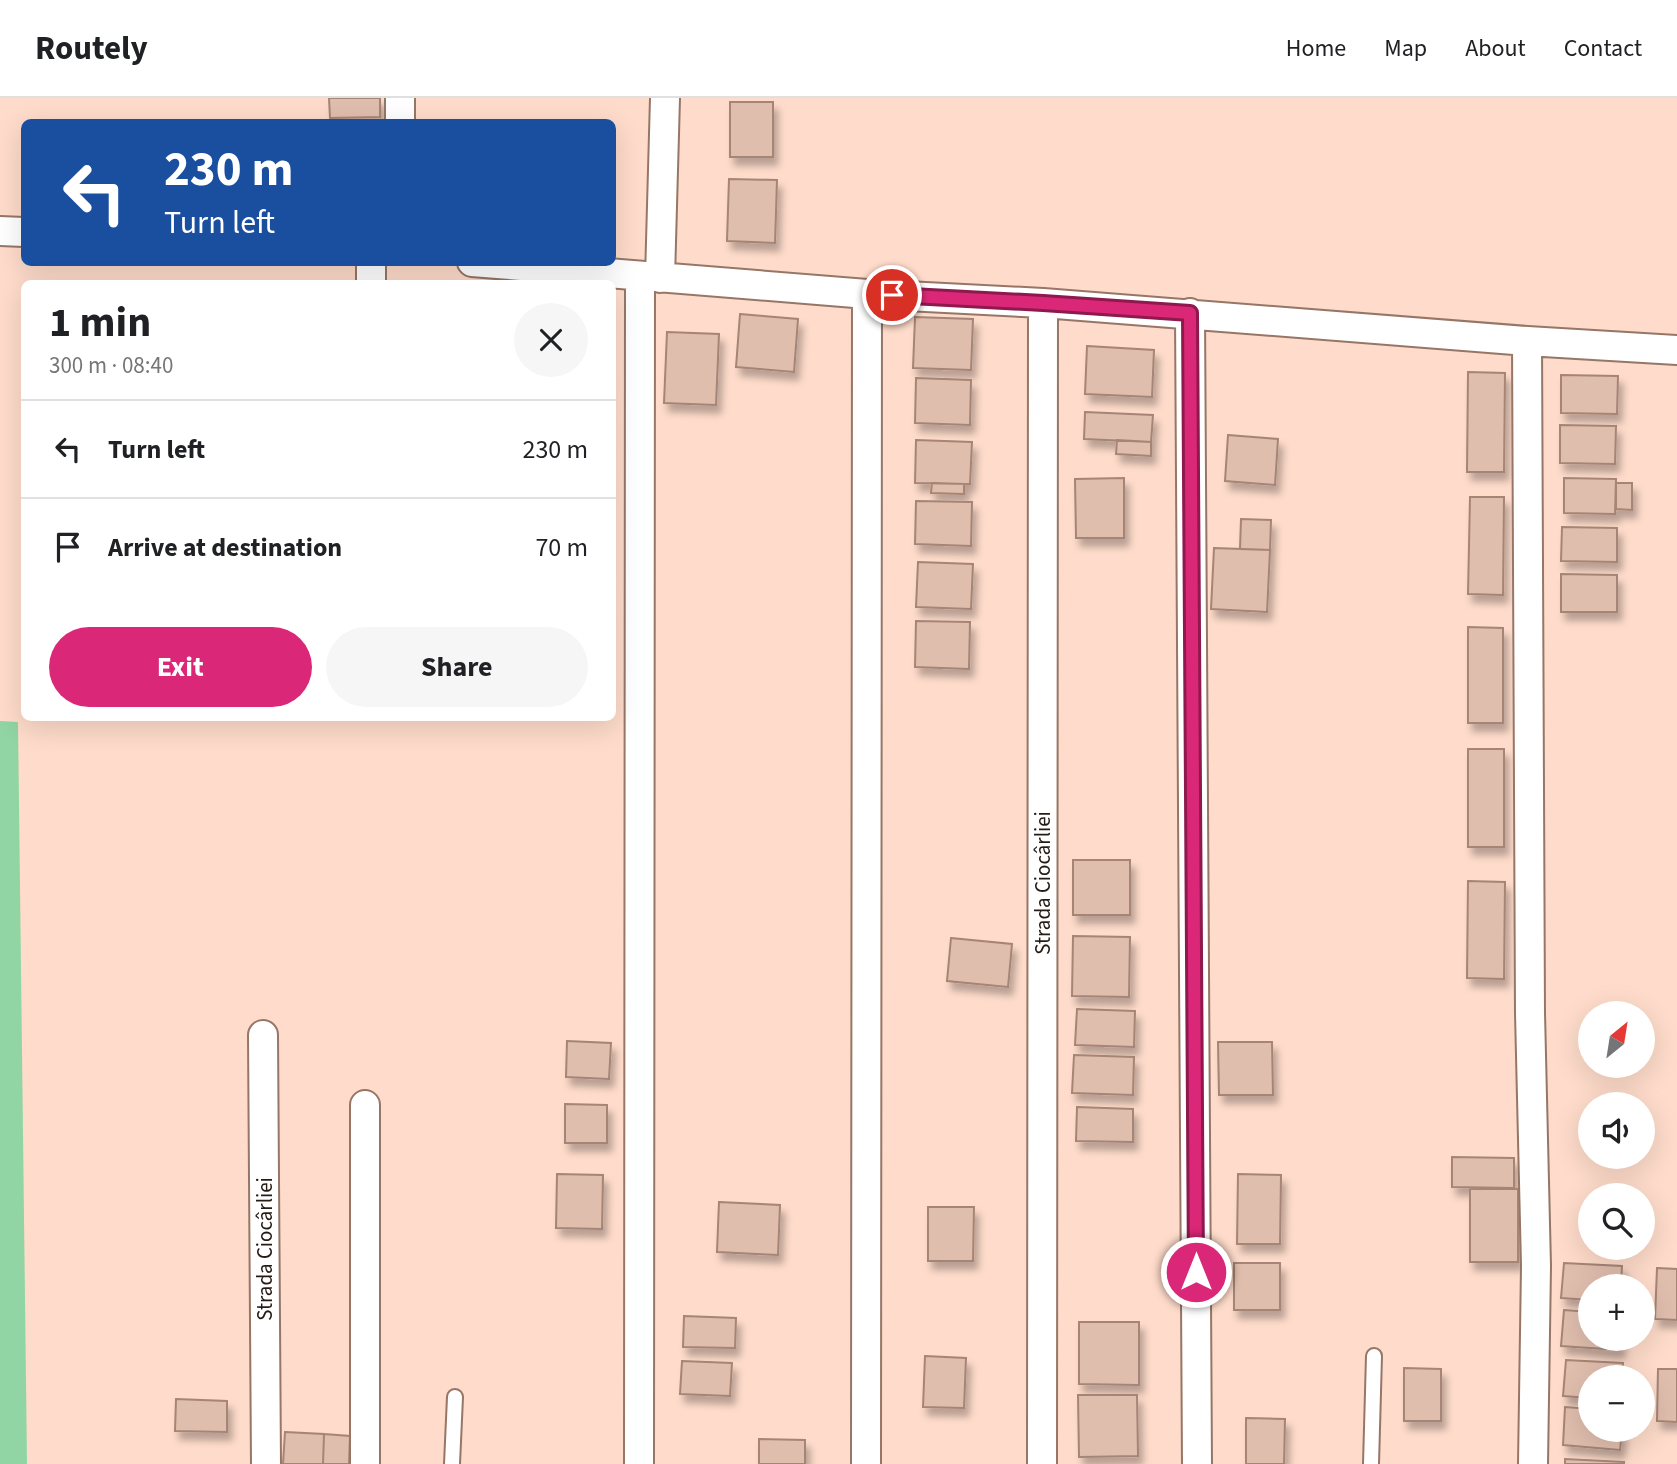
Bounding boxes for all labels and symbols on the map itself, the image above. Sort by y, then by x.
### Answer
pin [862,265,922,325]
street label: Strada Ciocârliei [1028,811,1058,955]
north arrow [1578,1001,1656,1078]
street label: Strada Ciocârliei [250,1177,280,1321]
position arrow [1159,1235,1233,1309]

